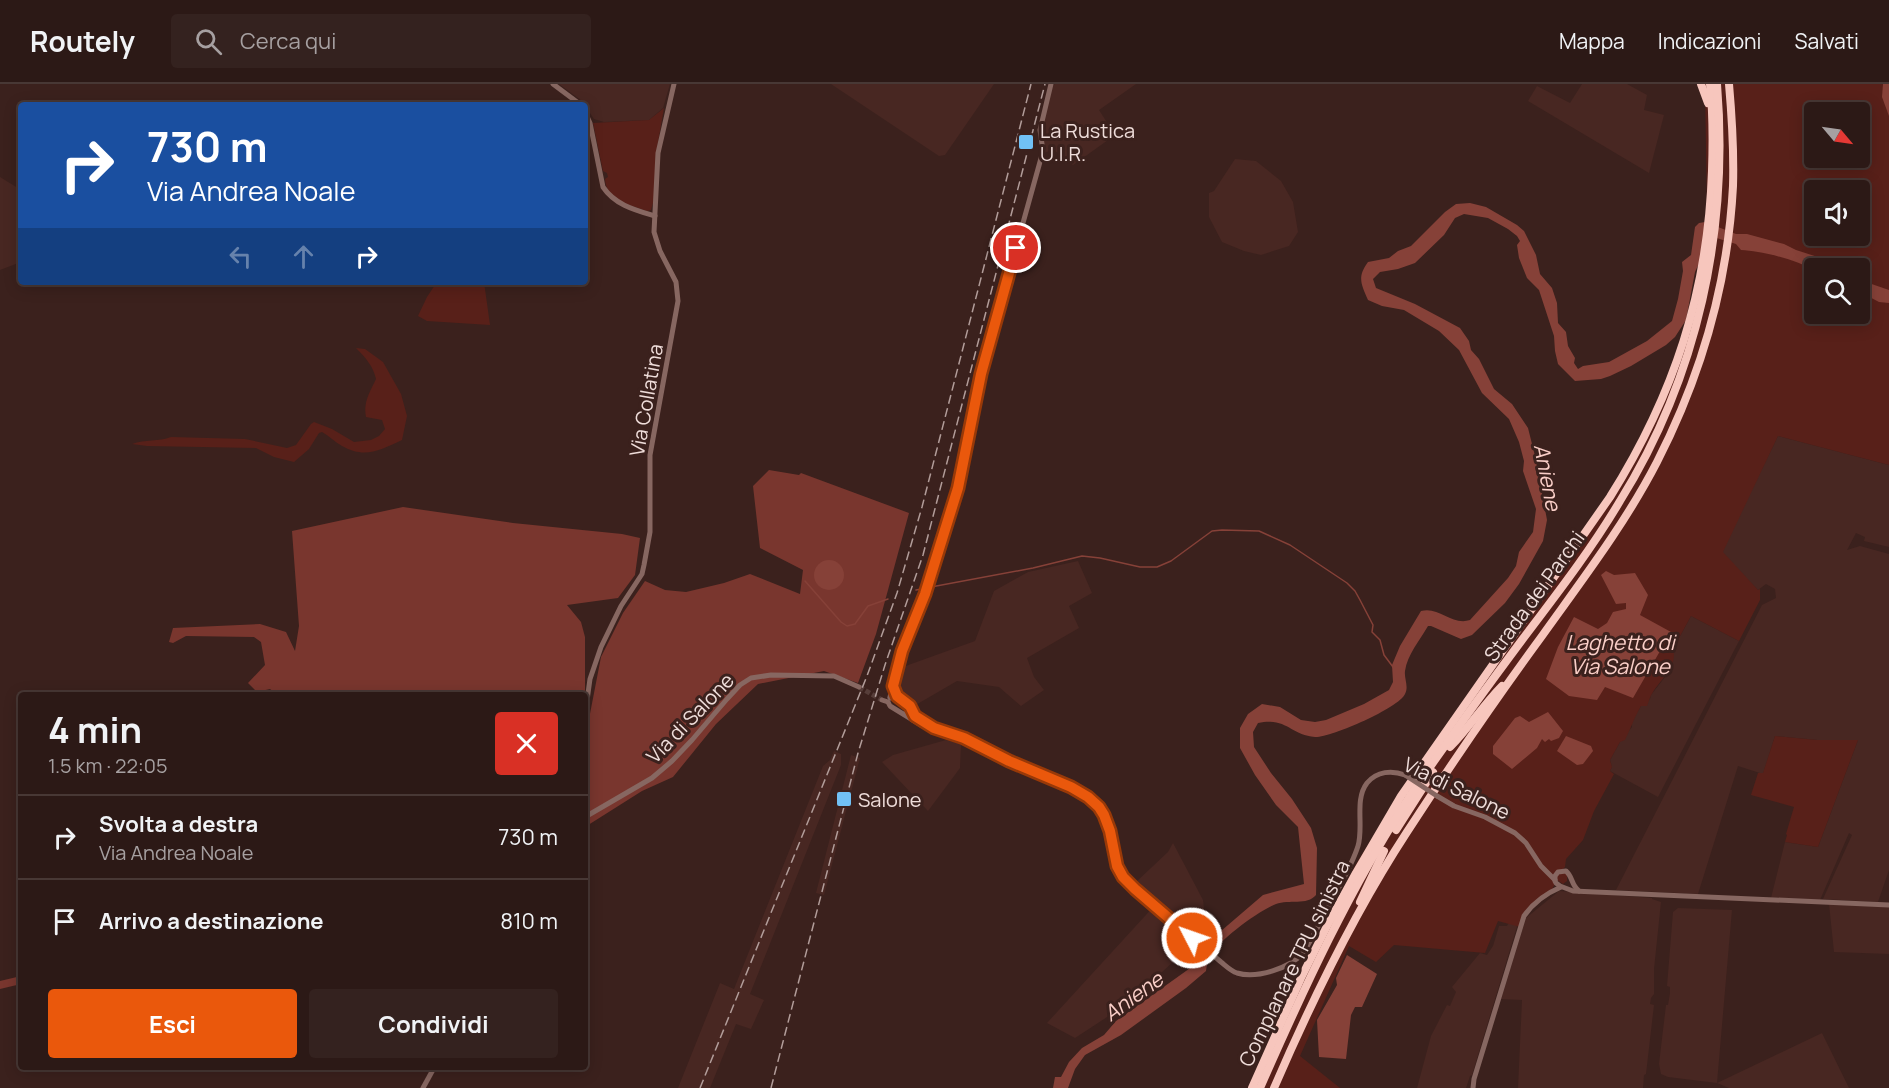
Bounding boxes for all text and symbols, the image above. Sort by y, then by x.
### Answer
search box [171,14,591,68]
text: Routely [30,22,135,60]
icon: search [192,25,225,58]
text: Cerca qui [240,26,336,56]
text: Mappa [1559,27,1625,55]
text: Indicazioni [1658,27,1761,55]
text: Salvati [1794,27,1859,55]
north arrow [1804,102,1870,168]
map controls [1804,102,1870,324]
text: 730 m [147,117,268,175]
place label: La Rustica U.I.R. [1040,117,1135,167]
icon: right [48,126,126,204]
marker: La Rustica U.I.R. [1017,133,1035,151]
text: Via Andrea Noale [147,172,355,209]
button: sound [1804,180,1870,246]
pin [990,222,1041,273]
icon: arrive [999,231,1032,264]
icon: left [224,240,257,273]
icon: ahead [287,240,320,273]
icon: right [350,240,383,273]
button: search [1804,258,1870,324]
street label: Via Collatina [623,342,669,458]
water label: Aniene [1528,441,1568,514]
street label: Strada dei Parchi [1478,525,1590,667]
water label: Laghetto di Via Salone [1565,628,1678,680]
street label: Via di Salone [640,667,740,769]
text: 4 min [48,705,142,754]
button: close [495,712,558,775]
street label: Via di Salone [1399,751,1515,825]
text: 1.5 km · 22:05 [48,752,168,779]
place label: Salone [858,786,921,813]
marker: Salone [835,790,853,808]
text: Svolta a destra [99,809,258,839]
icon: right [48,821,81,854]
text: 730 m [498,822,558,852]
text: Via Andrea Noale [99,839,253,866]
street label: Complanare TPU sinistra [1232,855,1356,1071]
icon: arrive [48,905,81,938]
text: Arrivo a destinazione [99,906,323,936]
text: 810 m [500,906,558,936]
position arrow [1160,906,1224,970]
water label: Aniene [1098,964,1170,1027]
button: Esci [48,989,297,1058]
button: Condividi [309,989,558,1058]

